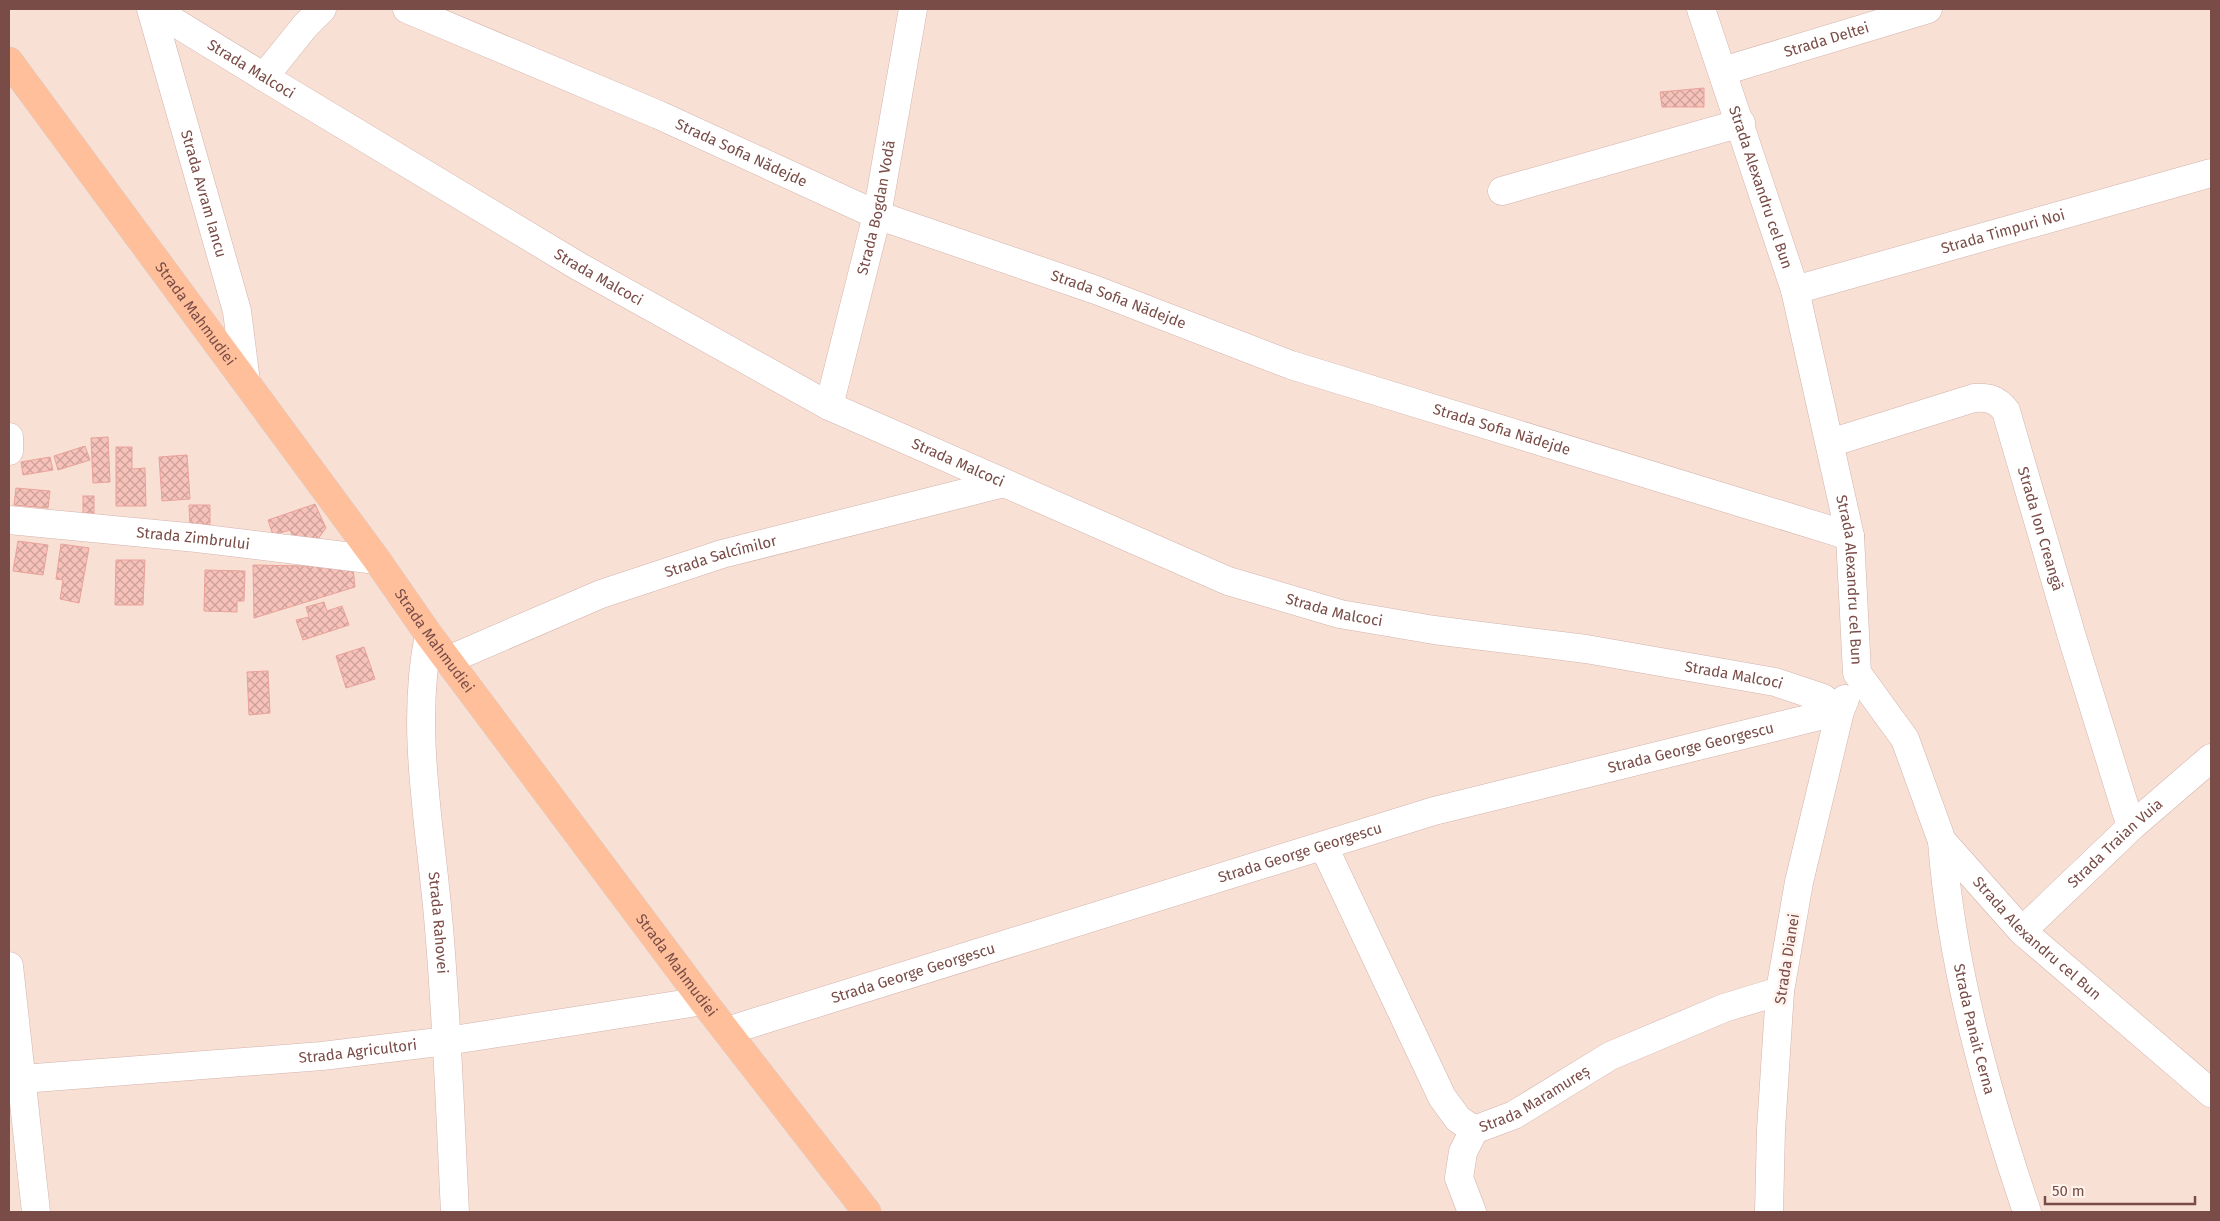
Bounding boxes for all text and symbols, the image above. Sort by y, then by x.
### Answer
street label: Strada Deltei [1782,18,1871,61]
street label: Strada Malcoci [204,35,298,102]
street label: Strada Alexandru cel Bun [1725,103,1796,271]
street label: Strada Sofia Nădejde [673,115,810,191]
street label: Strada Avram Iancu [177,128,230,259]
street label: Strada Bogdan Vodă [853,139,899,277]
street label: Strada Timpuri Noi [1939,206,2067,258]
street label: Strada Malcoci [551,245,646,309]
street label: Strada Mahmudiei [151,258,239,369]
street label: Strada Sofia Nădejde [1048,266,1189,333]
street label: Strada Sofia Nădejde [1431,400,1573,459]
street label: Strada Malcoci [909,434,1007,491]
street label: Strada Ion Creangă [2014,465,2067,593]
street label: Strada Alexandru cel Bun [1832,493,1866,665]
street label: Strada Zimbrului [136,523,251,553]
street label: Strada Salcîmilor [662,532,779,581]
street label: Strada Mahmudiei [391,585,478,696]
street label: Strada Malcoci [1284,589,1384,630]
street label: Strada Malcoci [1683,657,1785,693]
street label: Strada George Georgescu [1606,719,1776,777]
street label: Strada Traian Vuia [2064,795,2166,892]
street label: Strada George Georgescu [1216,819,1384,887]
street label: Strada Rahovei [424,871,452,974]
street label: Strada Alexandru cel Bun [1969,873,2105,1004]
street label: Strada Mahmudiei [632,910,721,1020]
street label: Strada Dianei [1771,912,1803,1006]
street label: Strada George Georgescu [829,939,997,1007]
street label: Strada Panait Cerna [1950,962,1999,1096]
street label: Strada Agricultori [298,1036,418,1067]
street label: Strada Maramureș [1477,1062,1593,1136]
scale bar [2045,1174,2195,1206]
text: 50 m [2052,1182,2085,1200]

